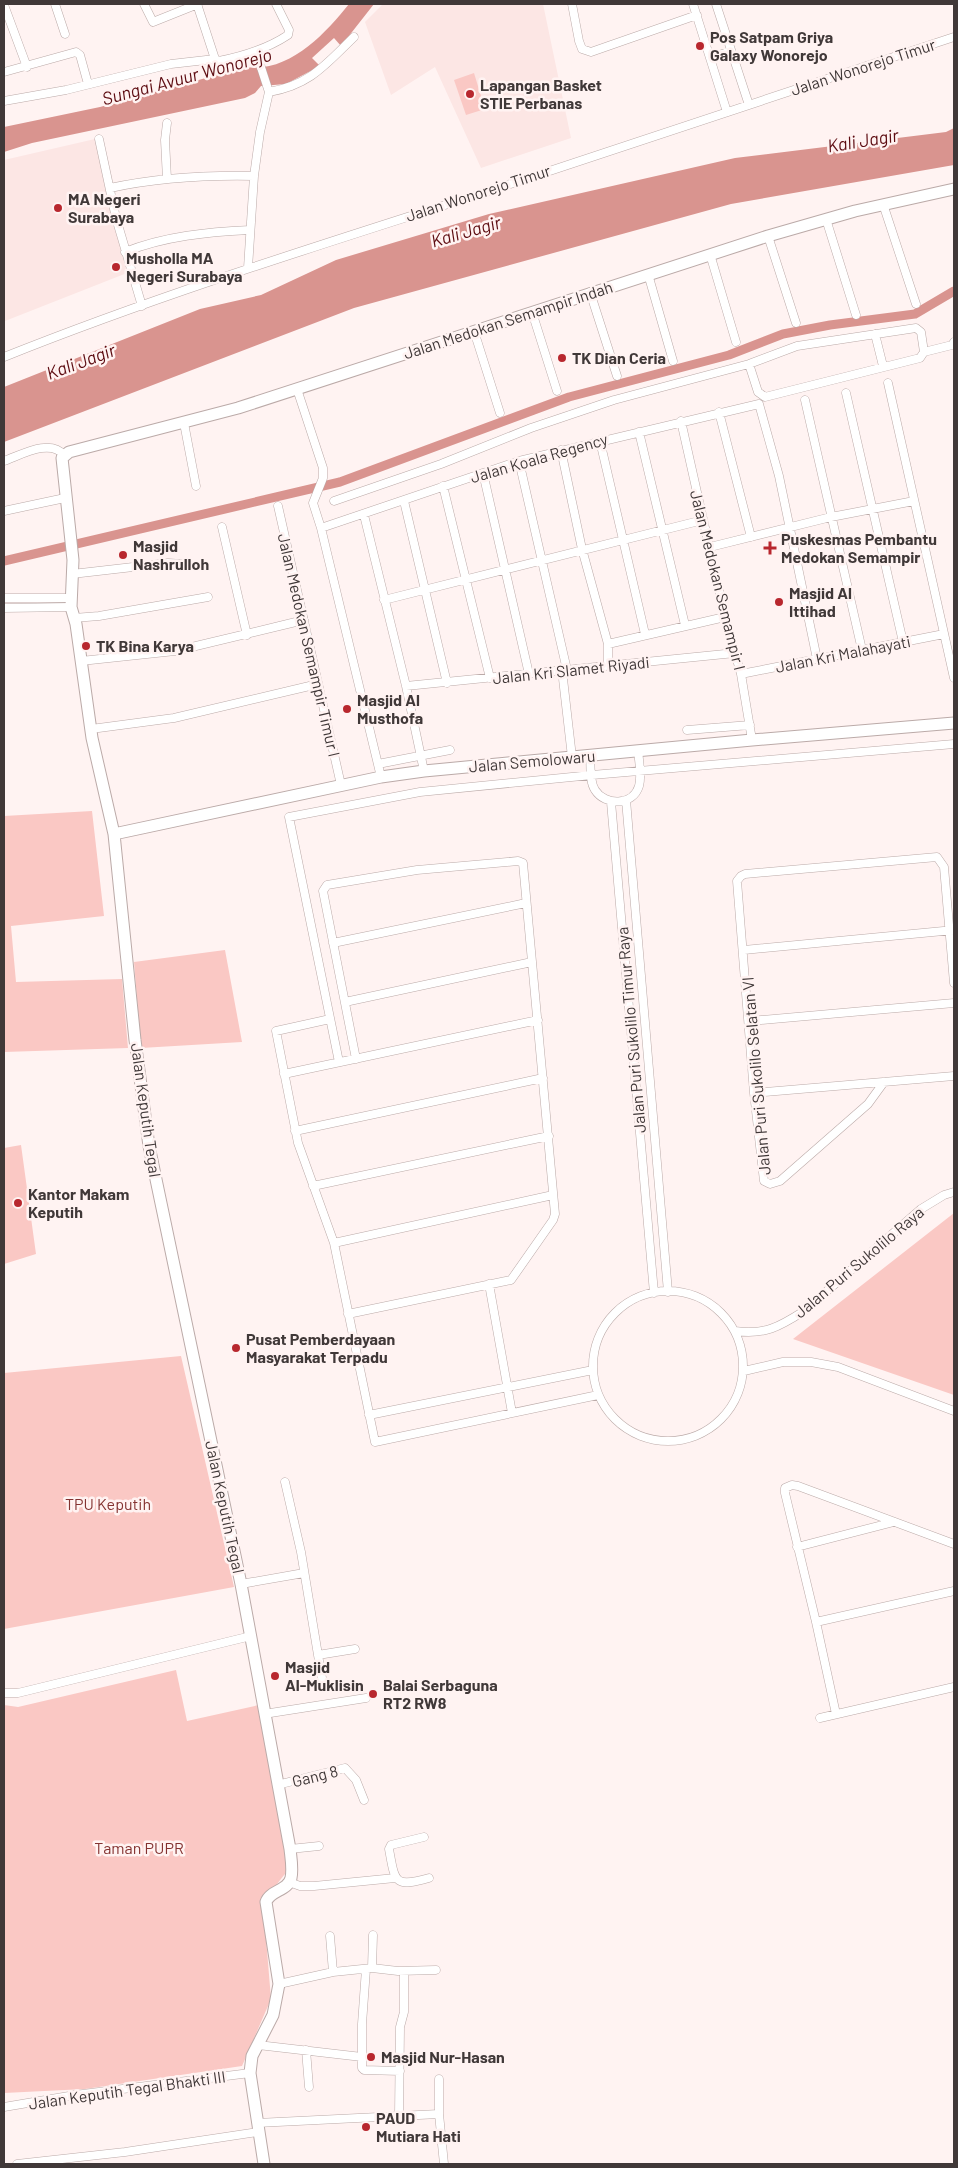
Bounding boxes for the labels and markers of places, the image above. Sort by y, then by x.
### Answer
place label: Pos Satpam Griya Galaxy Wonorejo [710,27,833,64]
marker: Pos Satpam Griya Galaxy Wonorejo [694,40,706,52]
place label: Lapangan Basket STIE Perbanas [480,75,602,112]
marker: Lapangan Basket STIE Perbanas [464,88,476,100]
place label: MA Negeri Surabaya [68,189,141,226]
marker: MA Negeri Surabaya [52,202,64,214]
place label: Musholla MA Negeri Surabaya [126,248,243,285]
marker: Musholla MA Negeri Surabaya [110,261,122,273]
place label: TK Dian Ceria [572,348,666,367]
marker: TK Dian Ceria [556,352,568,364]
place label: Puskesmas Pembantu Medokan Semampir [781,529,937,566]
place label: Masjid Nashrulloh [133,536,209,573]
marker: Puskesmas Pembantu Medokan Semampir [763,541,777,555]
marker: Masjid Nashrulloh [117,549,129,561]
place label: Masjid Al Ittihad [789,583,852,620]
marker: Masjid Al Ittihad [773,596,785,608]
place label: TK Bina Karya [96,636,194,655]
marker: TK Bina Karya [80,640,92,652]
place label: Masjid Al Musthofa [357,690,423,727]
marker: Masjid Al Musthofa [341,703,353,715]
place label: Kantor Makam Keputih [28,1184,129,1221]
marker: Kantor Makam Keputih [12,1197,24,1209]
place label: Pusat Pemberdayaan Masyarakat Terpadu [246,1329,395,1366]
marker: Pusat Pemberdayaan Masyarakat Terpadu [230,1342,242,1354]
place label: Masjid Al-Muklisin [285,1657,364,1694]
marker: Masjid Al-Muklisin [269,1670,281,1682]
place label: Balai Serbaguna RT2 RW8 [383,1675,498,1712]
marker: Balai Serbaguna RT2 RW8 [367,1688,379,1700]
place label: Masjid Nur-Hasan [381,2047,505,2066]
marker: Masjid Nur-Hasan [365,2051,377,2063]
place label: PAUD Mutiara Hati [376,2108,461,2145]
marker: PAUD Mutiara Hati [360,2121,372,2133]

